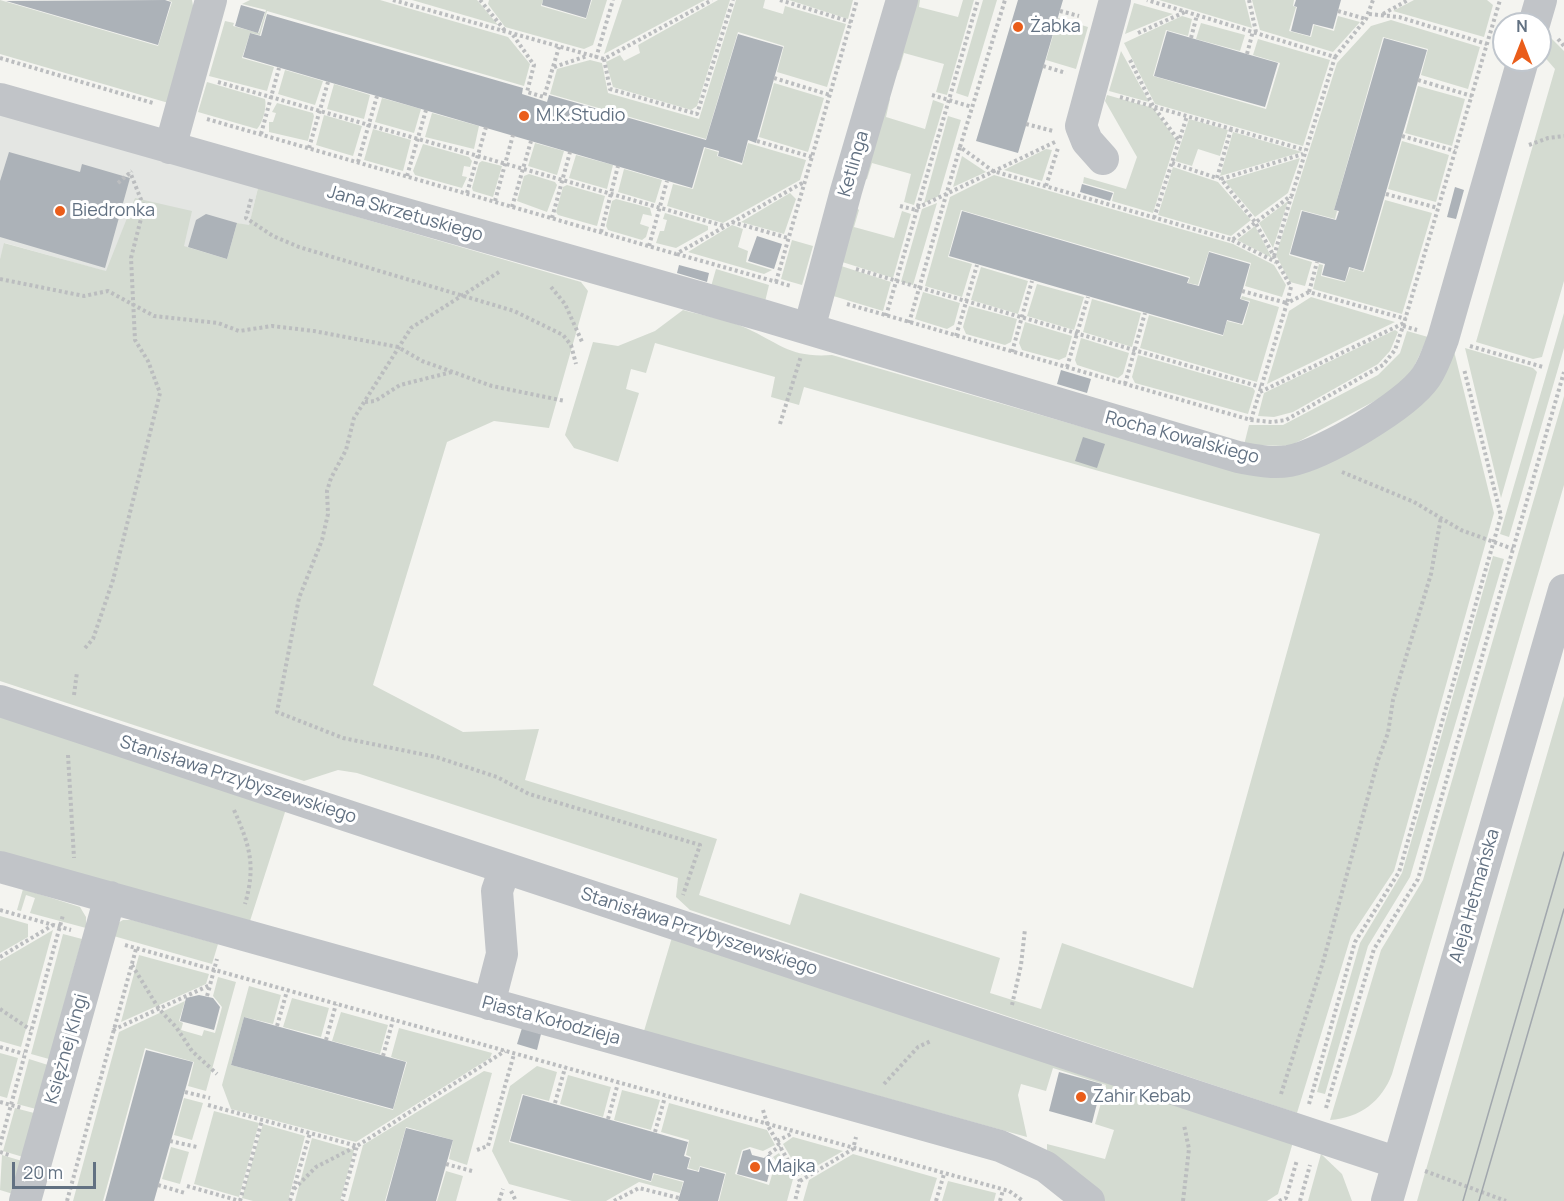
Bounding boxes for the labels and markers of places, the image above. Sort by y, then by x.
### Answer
place label: Żabka [1030,16,1081,38]
marker: Żabka [1011,20,1025,34]
place label: M.K.Studio [536,105,625,127]
marker: M.K.Studio [517,109,531,123]
place label: Biedronka [72,200,155,222]
marker: Biedronka [53,204,67,218]
place label: Zahir Kebab [1093,1086,1191,1108]
marker: Zahir Kebab [1074,1090,1088,1104]
place label: Majka [767,1156,816,1178]
marker: Majka [748,1160,762,1174]

